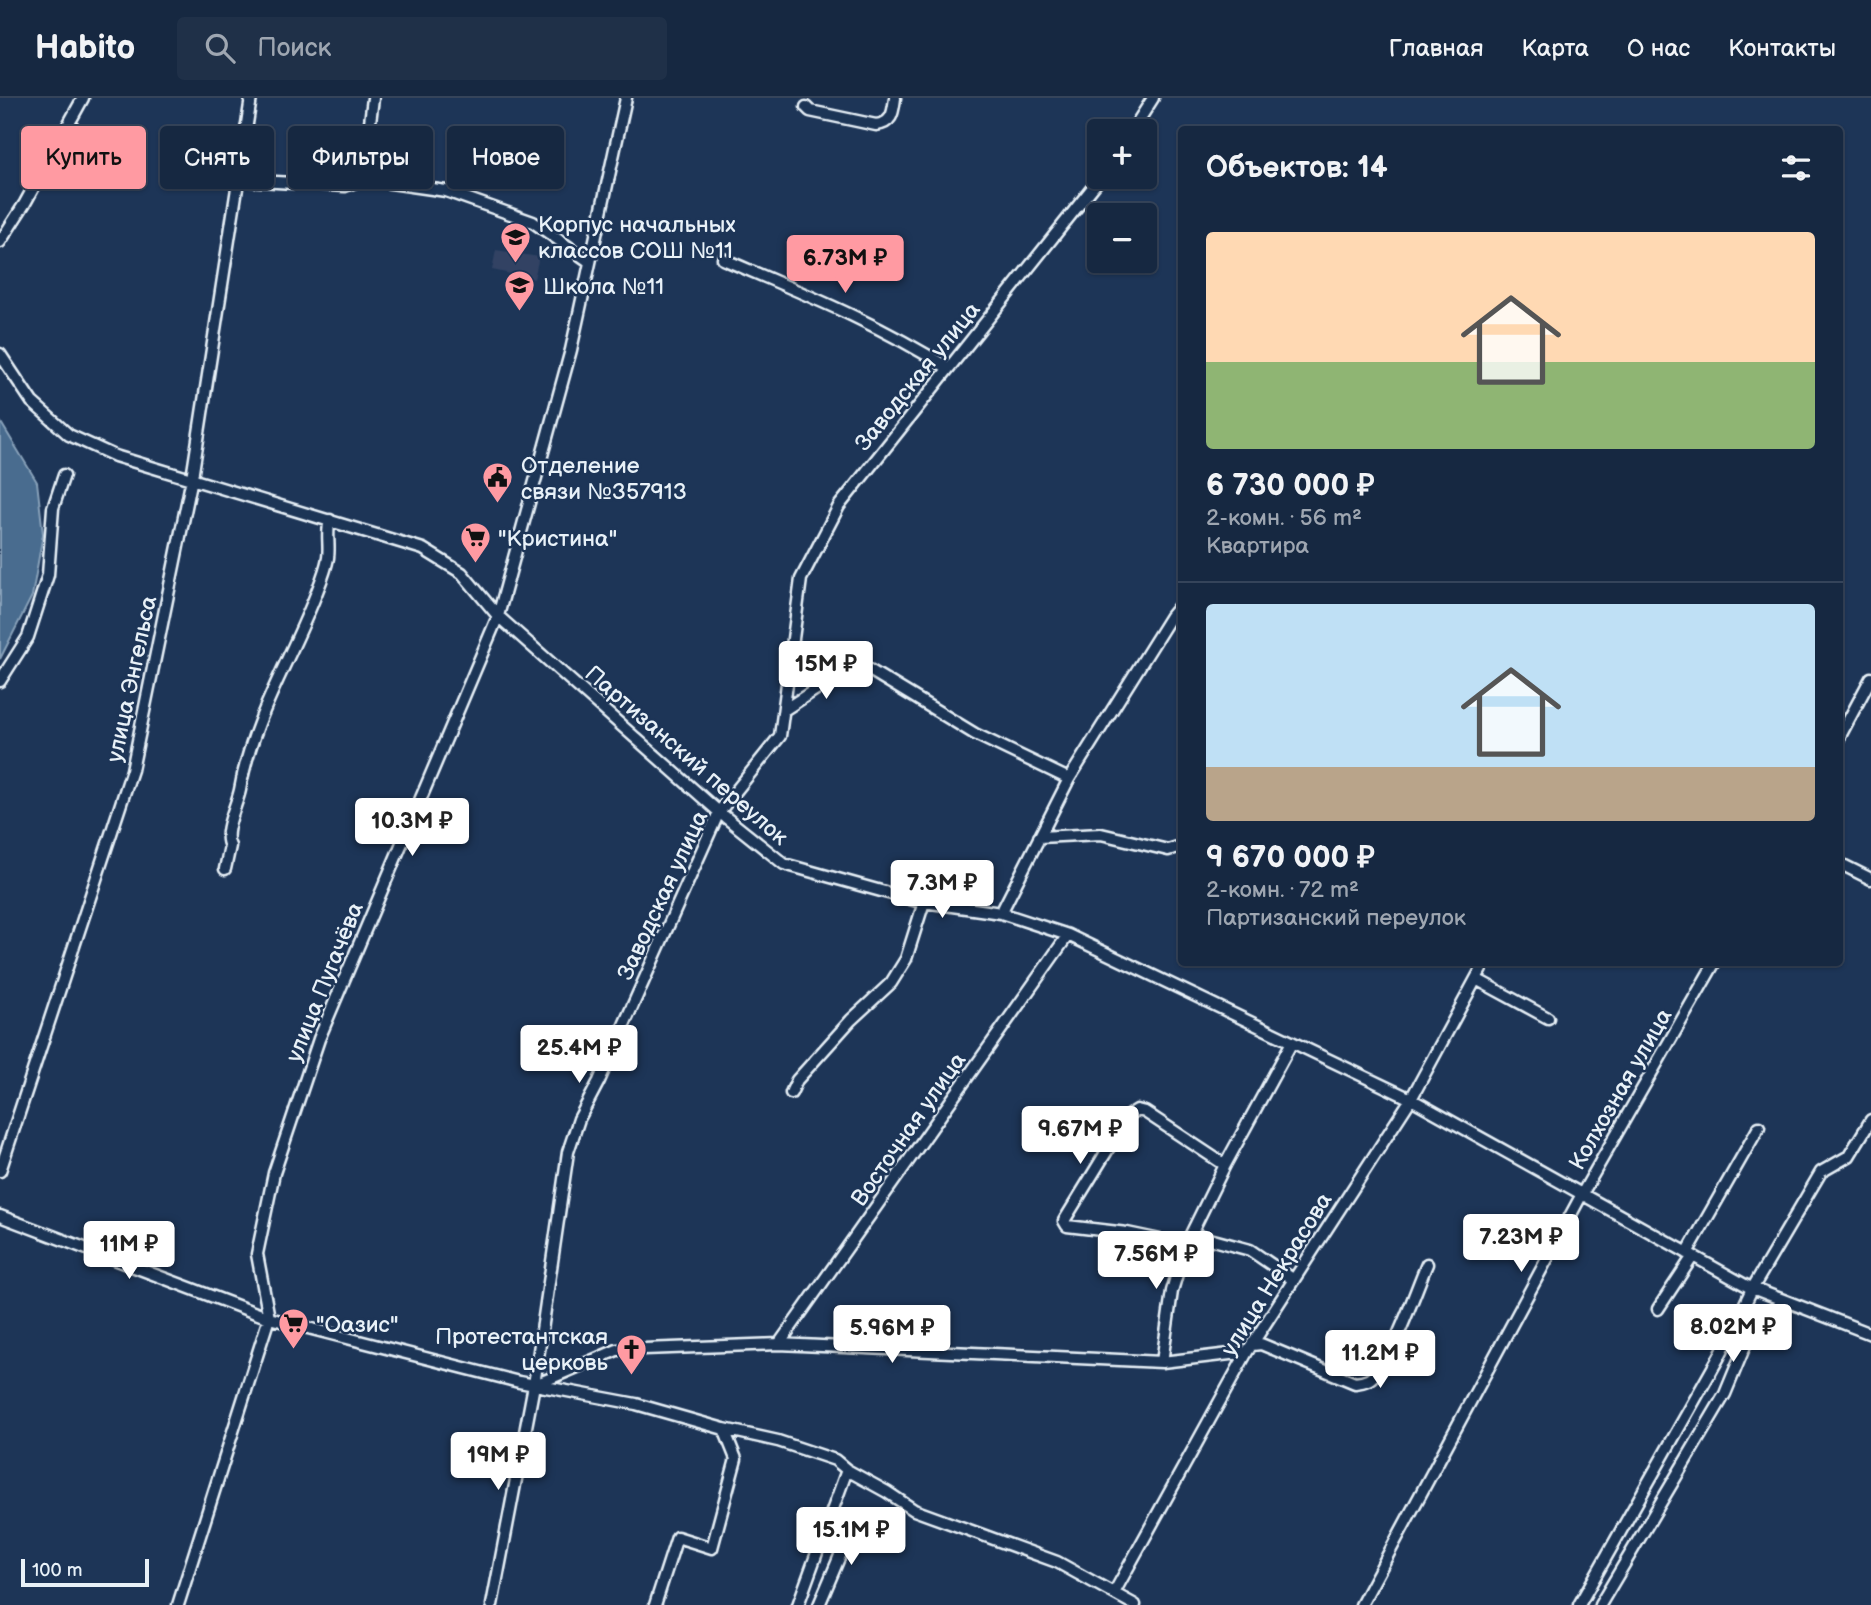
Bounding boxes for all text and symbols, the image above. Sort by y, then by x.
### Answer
search box [177,17,667,80]
text: Habito [35,28,135,68]
icon: search [201,29,239,67]
text: Поиск [257,33,331,64]
text: Главная [1389,34,1483,63]
text: Карта [1521,34,1589,63]
text: О нас [1627,34,1690,63]
text: Контакты [1728,34,1836,63]
map controls [1087,119,1157,273]
button: + [1087,119,1157,189]
chip: Купить [21,126,146,189]
chip: Снять [160,126,274,189]
chip: Фильтры [288,126,433,189]
chip: Новое [447,126,564,189]
icon: filters [1777,149,1815,187]
text: Объектов: 14 [1206,150,1388,186]
button: − [1087,203,1157,273]
place label: Корпус начальных классов СОШ №11 [538,211,736,265]
school or university icon: Корпус начальных классов СОШ №11 [498,220,532,264]
pin: 6.73M ₽ [780,236,910,295]
text: 6.73M ₽ [803,244,887,272]
school or university icon: Школа №11 [503,269,537,313]
place label: Школа №11 [543,273,664,301]
icon: home [1448,277,1574,403]
street label: Заводская улица [849,296,987,457]
place label: Отделение связи №357913 [521,452,687,506]
public building icon: Отделение связи №357913 [481,461,515,505]
text: 6 730 000 ₽ [1206,468,1375,504]
text: 2-комн. · 56 m² [1206,504,1362,532]
supermarket icon: "Кристина" [458,521,492,565]
place label: "Кристина" [498,525,617,553]
text: Квартира [1206,532,1309,560]
street label: улица Энгельса [101,593,163,765]
pin: 15M ₽ [777,642,875,701]
icon: home [1448,649,1574,775]
text: 15M ₽ [795,650,857,678]
street label: Партизанский переулок [579,660,794,852]
pin: 10.3M ₽ [347,798,477,858]
street label: Заводская улица [611,806,715,985]
text: 10.3M ₽ [371,807,453,835]
text: 9 670 000 ₽ [1206,840,1375,876]
pin: 7.3M ₽ [885,860,999,920]
text: 7.3M ₽ [907,869,977,897]
text: 2-комн. · 72 m² [1206,876,1359,904]
street label: улица Пугачёва [280,898,370,1066]
text: Партизанский переулок [1206,904,1466,932]
street label: Колхозная улица [1563,1003,1679,1175]
pin: 25.4M ₽ [514,1026,644,1085]
text: 25.4M ₽ [536,1034,622,1062]
street label: Восточная улица [845,1047,973,1212]
pin: 9.67M ₽ [1015,1107,1145,1166]
text: 9.67M ₽ [1038,1115,1122,1143]
street label: улица Некрасова [1215,1187,1339,1361]
pin: 7.23M ₽ [1456,1214,1586,1274]
pin: 11M ₽ [80,1222,178,1281]
text: 7.23M ₽ [1479,1223,1563,1251]
text: 11M ₽ [100,1230,158,1258]
pin: 7.56M ₽ [1091,1232,1221,1291]
text: 7.56M ₽ [1114,1240,1198,1268]
pin: 8.02M ₽ [1668,1304,1798,1364]
pin: 5.96M ₽ [827,1306,957,1365]
supermarket icon: "Оазис" [276,1307,310,1351]
place label: "Оазис" [316,1311,398,1339]
text: 8.02M ₽ [1690,1313,1776,1341]
text: 5.96M ₽ [849,1314,935,1342]
place label: Протестантская церковь [435,1323,608,1377]
pin: 11.2M ₽ [1315,1330,1445,1390]
church icon: Протестантская церковь [614,1332,648,1376]
text: 11.2M ₽ [1341,1339,1419,1367]
pin: 19M ₽ [449,1432,547,1492]
text: 19M ₽ [467,1441,529,1469]
pin: 15.1M ₽ [786,1508,916,1567]
text: 15.1M ₽ [812,1516,890,1544]
scale bar [21,1556,149,1588]
text: 100 m [32,1559,83,1582]

